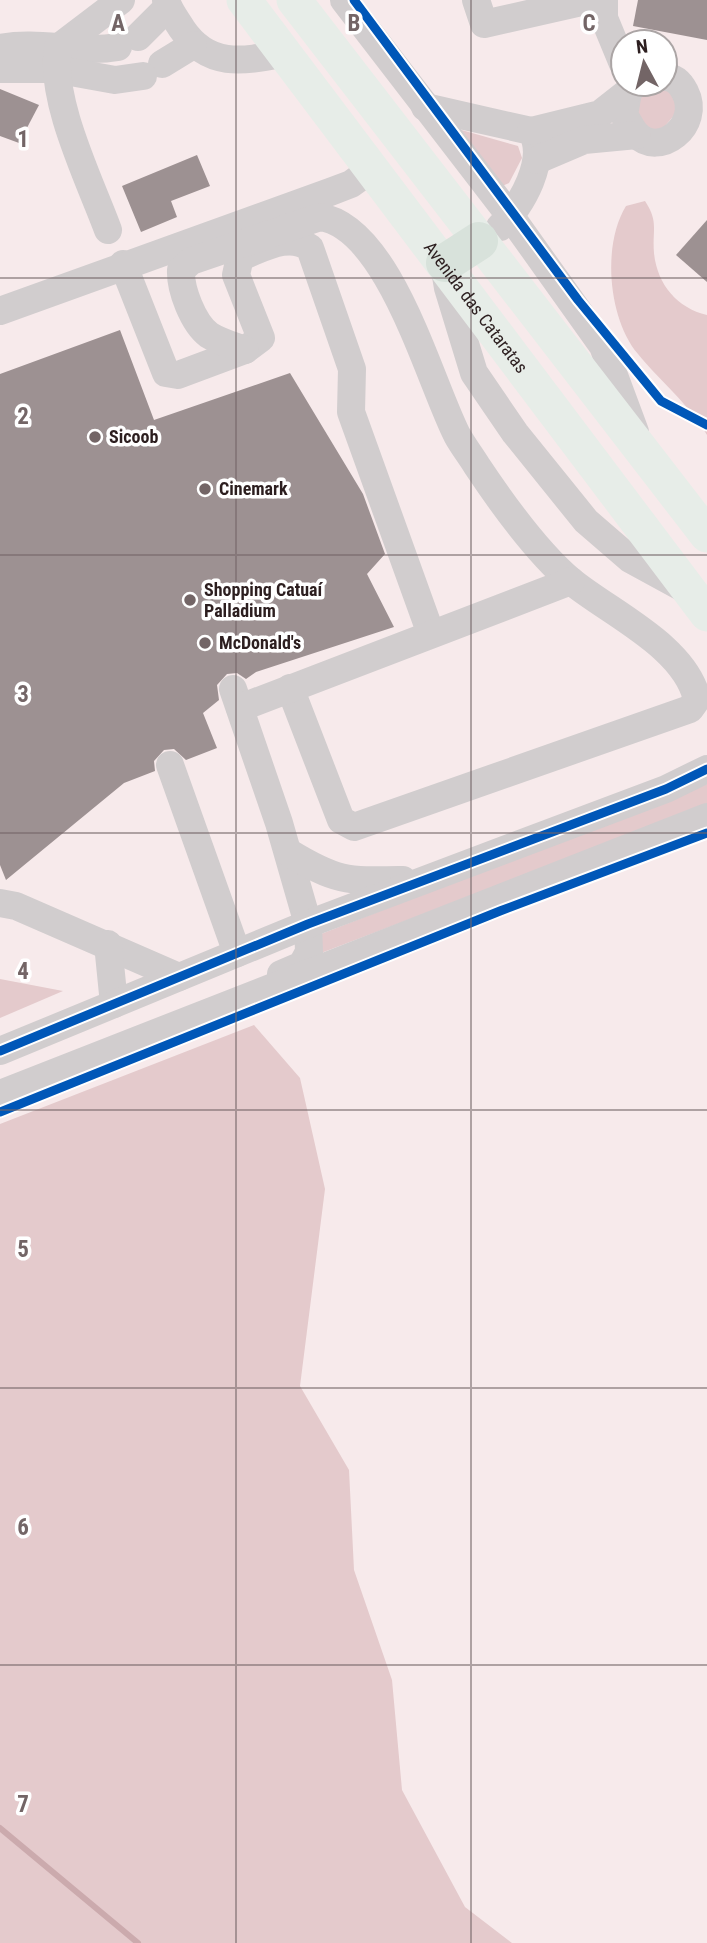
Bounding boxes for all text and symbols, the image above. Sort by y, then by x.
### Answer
text: A [111,10,125,37]
text: B [348,10,360,37]
text: C [582,10,596,37]
north arrow [609,28,679,98]
text: N [635,34,649,59]
text: 1 [17,126,29,153]
street label: Avenida das Cataratas [420,237,533,377]
text: 2 [17,403,29,430]
place label: Sicoob [109,426,158,447]
marker: Sicoob [87,429,103,445]
place label: Cinemark [219,478,288,499]
marker: Cinemark [197,481,213,497]
place label: Shopping Catuaí Palladium [204,579,324,621]
marker: Shopping Catuaí Palladium [182,592,198,608]
place label: McDonald's [219,632,301,653]
marker: McDonald's [197,635,213,651]
text: 3 [17,681,29,708]
text: 4 [17,958,29,985]
text: 5 [17,1236,29,1263]
text: 6 [17,1514,29,1541]
text: 7 [17,1791,29,1818]

